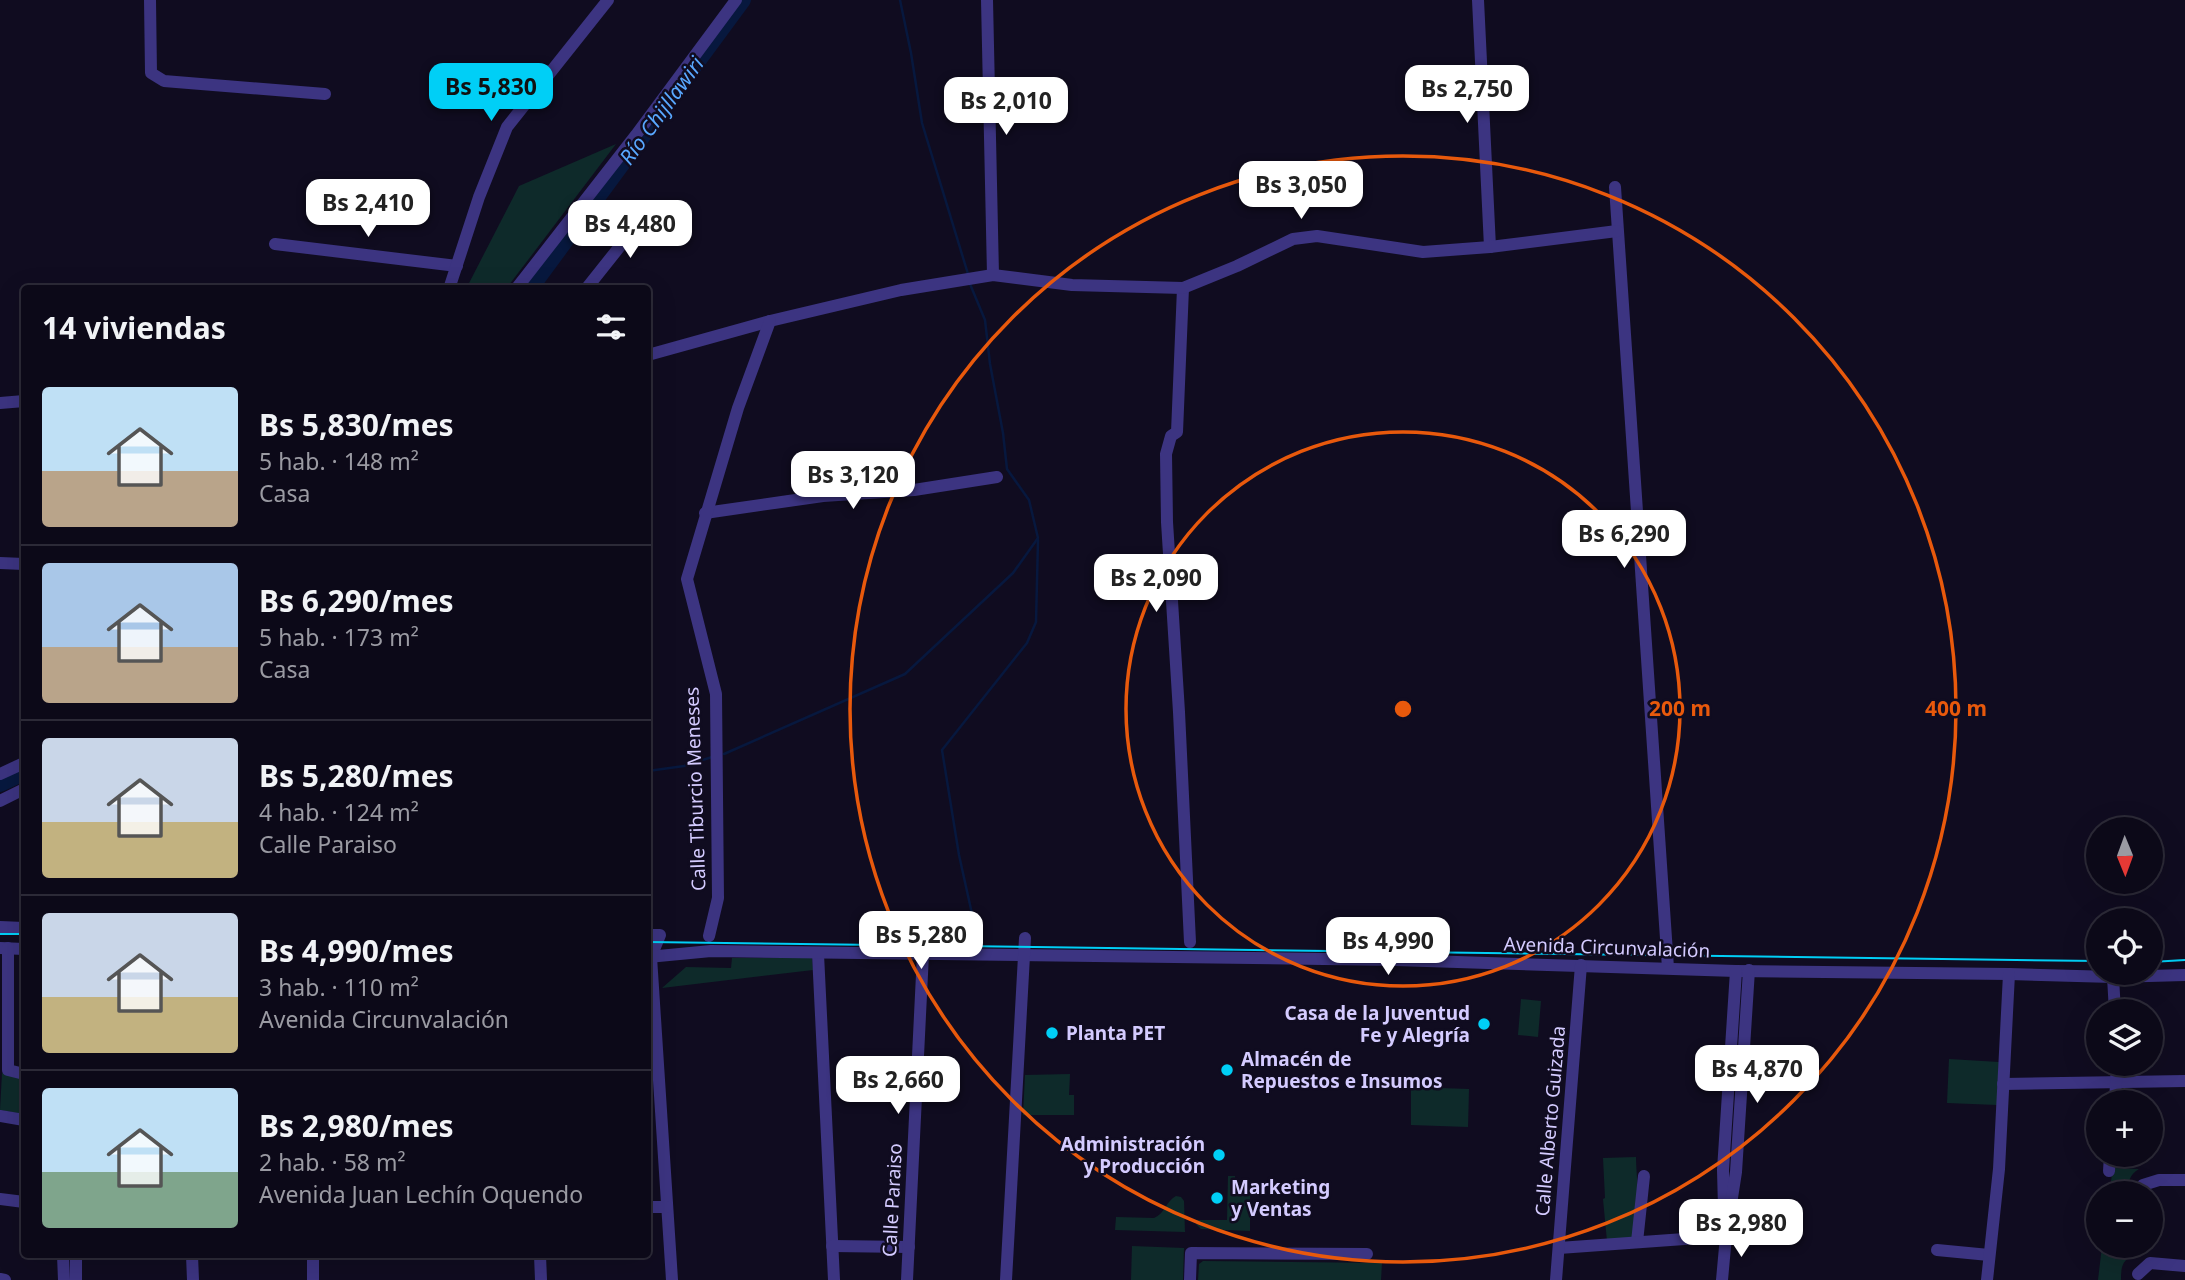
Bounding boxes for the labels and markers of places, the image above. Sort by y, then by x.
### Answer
pin: Bs 5,830 [419,64,563,123]
pin: Bs 2,750 [1395,66,1539,125]
pin: Bs 2,010 [934,78,1078,137]
pin: Bs 3,050 [1229,162,1373,221]
pin: Bs 2,410 [296,180,440,239]
pin: Bs 4,480 [558,201,702,260]
pin: Bs 3,120 [781,452,925,511]
pin: Bs 6,290 [1552,510,1696,570]
pin: Bs 2,090 [1084,554,1228,614]
centre of rings [1391,697,1415,721]
pin: Bs 5,280 [849,912,993,971]
pin: Bs 4,990 [1316,918,1460,977]
place label: Casa de la Juventud Fe y Alegría [1285,1000,1470,1048]
marker: Casa de la Juventud Fe y Alegría [1476,1016,1492,1032]
place label: Planta PET [1066,1020,1165,1046]
marker: Planta PET [1044,1025,1060,1041]
place label: Almacén de Repuestos e Insumos [1241,1046,1443,1094]
pin: Bs 4,870 [1685,1046,1829,1105]
pin: Bs 2,660 [826,1056,970,1116]
marker: Almacén de Repuestos e Insumos [1219,1062,1235,1078]
place label: Administración y Producción [1061,1131,1205,1179]
marker: Administración y Producción [1211,1147,1227,1163]
place label: Marketing y Ventas [1231,1174,1330,1222]
marker: Marketing y Ventas [1209,1190,1225,1206]
pin: Bs 2,980 [1669,1200,1813,1259]

